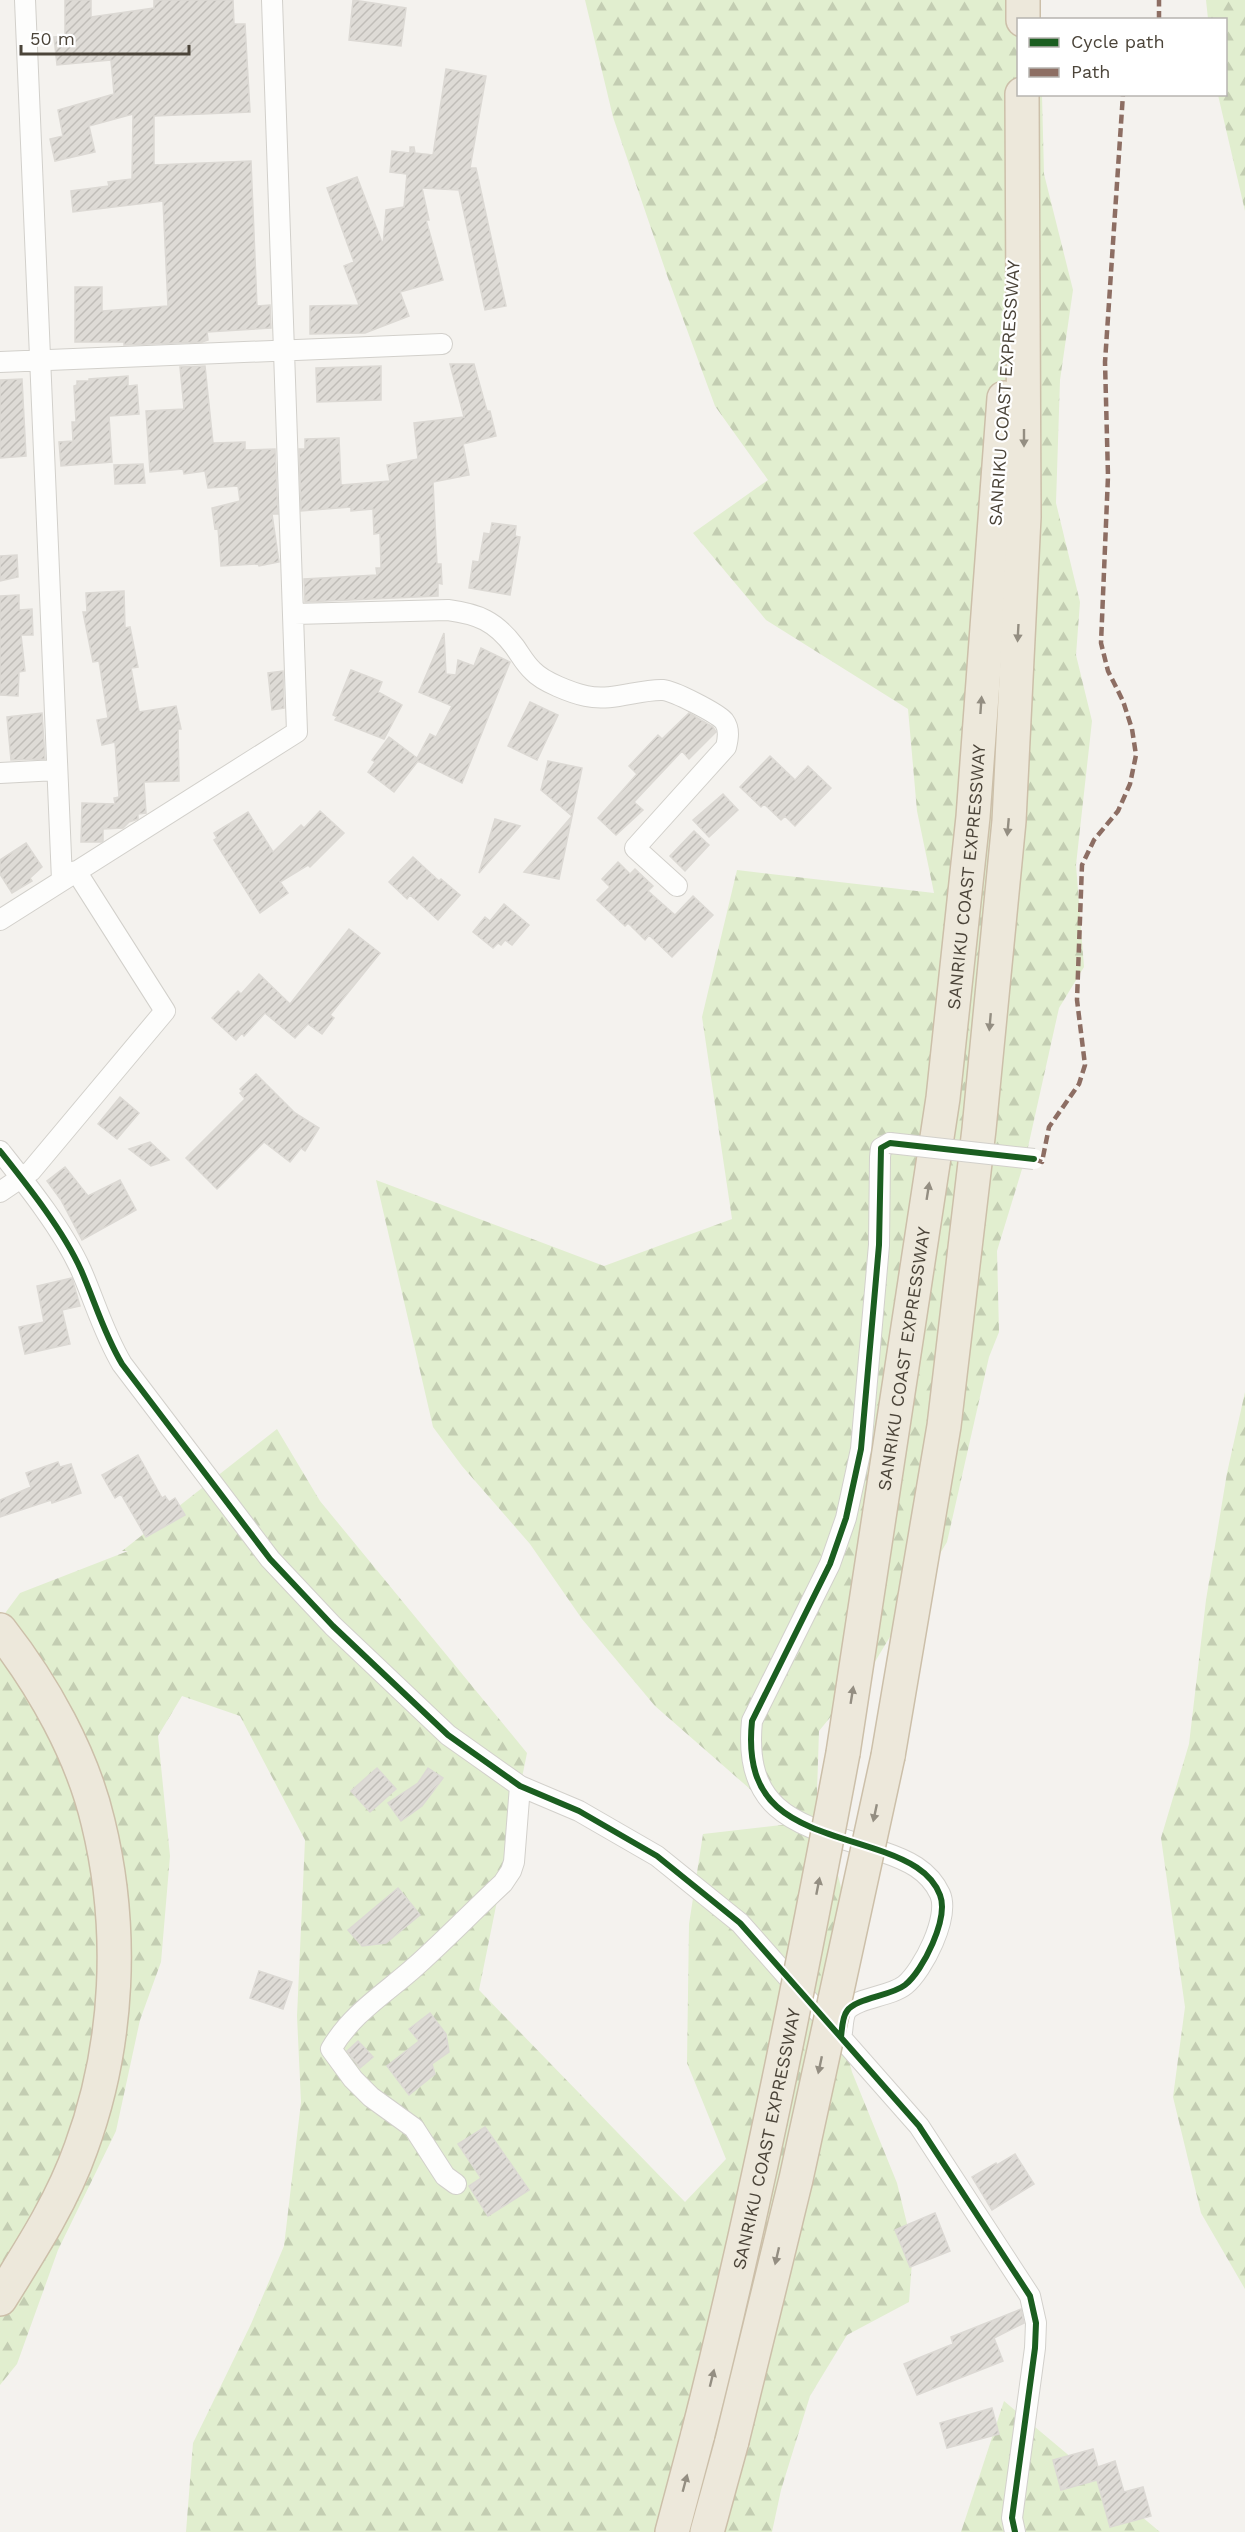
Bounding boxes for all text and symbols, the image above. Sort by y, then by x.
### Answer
scale bar [21,18,189,56]
legend [1017,18,1227,96]
text: 50 m [30,28,75,49]
text: Cycle path [1071,31,1165,52]
text: Path [1071,61,1111,82]
street label: SANRIKU COAST EXPRESSWAY [984,259,1024,527]
one-way arrow [1019,428,1028,447]
one-way arrow [1014,623,1023,642]
one-way arrow [976,696,986,715]
street label: SANRIKU COAST EXPRESSWAY [942,743,989,1010]
one-way arrow [1003,818,1013,837]
one-way arrow [985,1012,995,1031]
one-way arrow [924,1181,933,1200]
street label: SANRIKU COAST EXPRESSWAY [873,1225,934,1492]
one-way arrow [847,1686,856,1705]
one-way arrow [870,1804,880,1823]
one-way arrow [814,1876,823,1895]
street label: SANRIKU COAST EXPRESSWAY [727,2006,804,2271]
one-way arrow [815,2056,825,2075]
one-way arrow [772,2246,782,2265]
one-way arrow [708,2368,718,2387]
one-way arrow [681,2474,690,2492]

